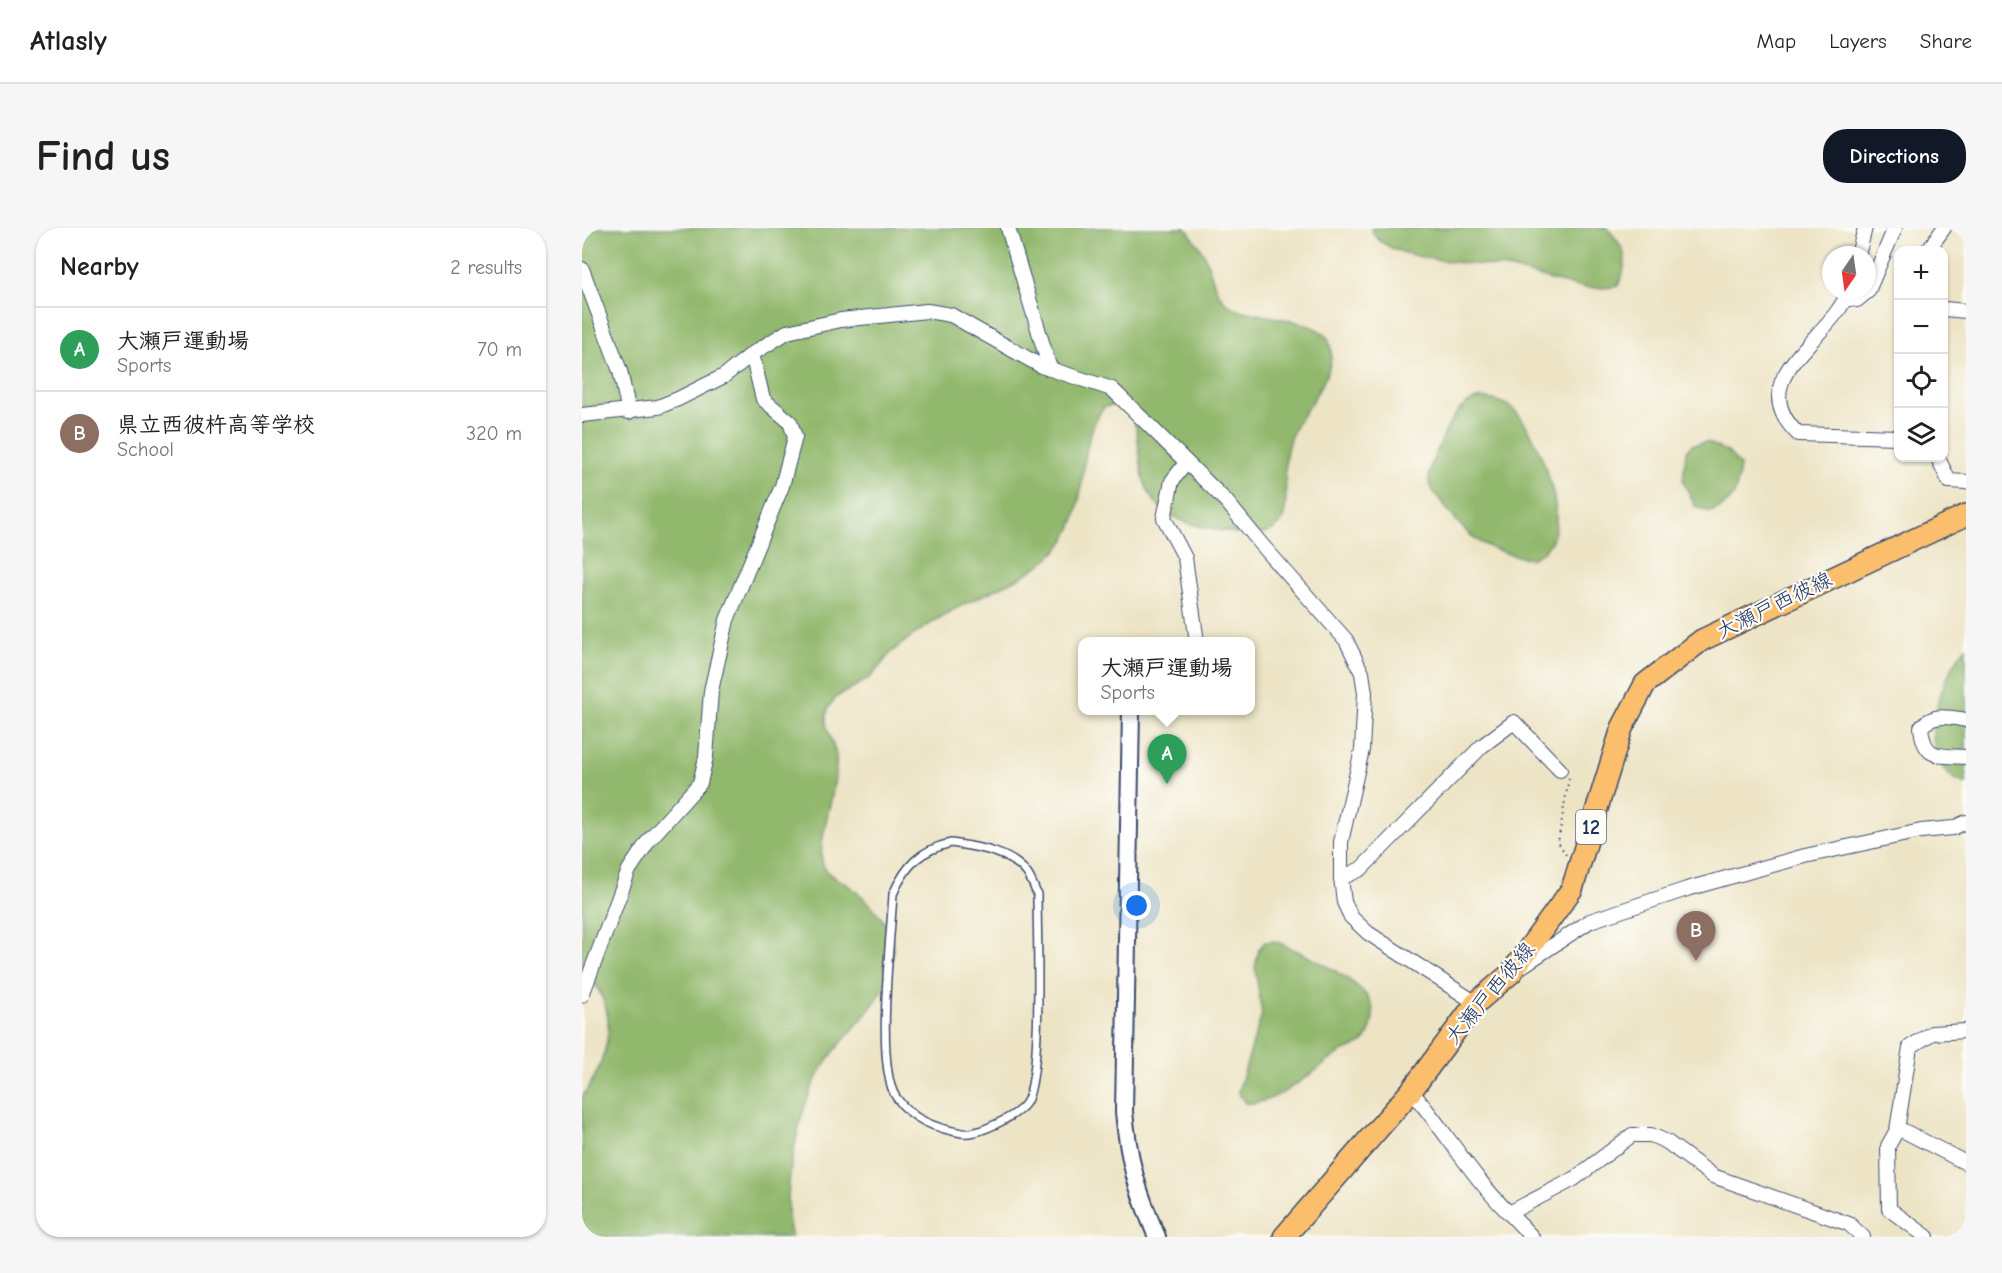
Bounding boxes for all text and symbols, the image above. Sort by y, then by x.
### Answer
text: Atlasly [30,25,107,57]
text: Map [1757,29,1796,53]
text: Layers [1829,29,1887,53]
text: Share [1920,29,1972,53]
button: Directions [1823,129,1966,183]
text: Find us [36,132,170,181]
north arrow [1822,246,1876,300]
map controls [1894,246,1948,462]
button: + [1894,246,1948,300]
text: Nearby [60,252,139,282]
text: 2 results [450,256,522,279]
button: − [1894,300,1948,354]
text: 大瀬戸運動場 [117,328,249,354]
text: A [74,338,85,361]
text: 70 m [477,338,522,361]
text: Sports [117,354,171,377]
button: locate [1894,354,1948,408]
button: layers [1894,408,1948,462]
text: 県立西彼杵高等学校 [117,412,315,438]
text: B [73,422,86,445]
text: 320 m [466,422,522,445]
text: School [117,438,174,461]
street label: 大瀬戸西彼線 [1712,567,1836,643]
popup [1078,637,1255,715]
text: 大瀬戸運動場 [1100,655,1233,681]
text: Sports [1100,681,1155,704]
pin: A [1148,734,1186,784]
road number: 12 [1576,810,1606,844]
your location [1122,891,1151,920]
pin: B [1676,912,1716,961]
street label: 大瀬戸西彼線 [1440,937,1540,1049]

